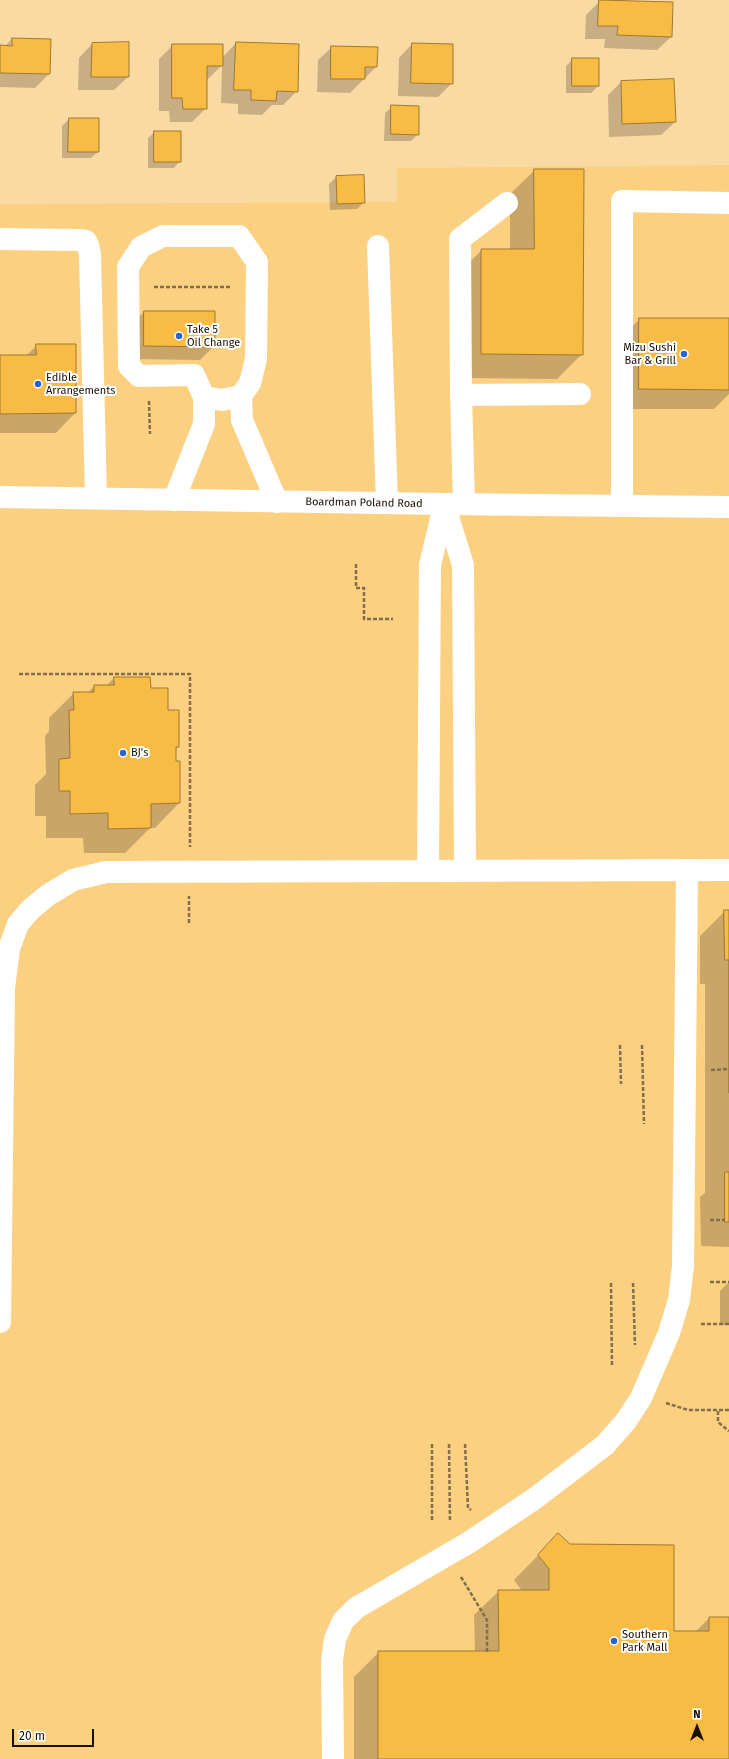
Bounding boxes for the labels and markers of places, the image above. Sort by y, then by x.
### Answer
place label: Take 5 Oil Change [187,323,240,349]
marker: Take 5 Oil Change [174,331,184,341]
place label: Mizu Sushi Bar & Grill [623,341,676,367]
marker: Mizu Sushi Bar & Grill [679,349,689,359]
place label: Edible Arrangements [46,371,115,397]
marker: Edible Arrangements [33,379,43,389]
place label: BJ's [131,746,148,760]
marker: BJ's [118,748,128,758]
place label: Southern Park Mall [622,1628,668,1654]
marker: Southern Park Mall [609,1636,619,1646]

